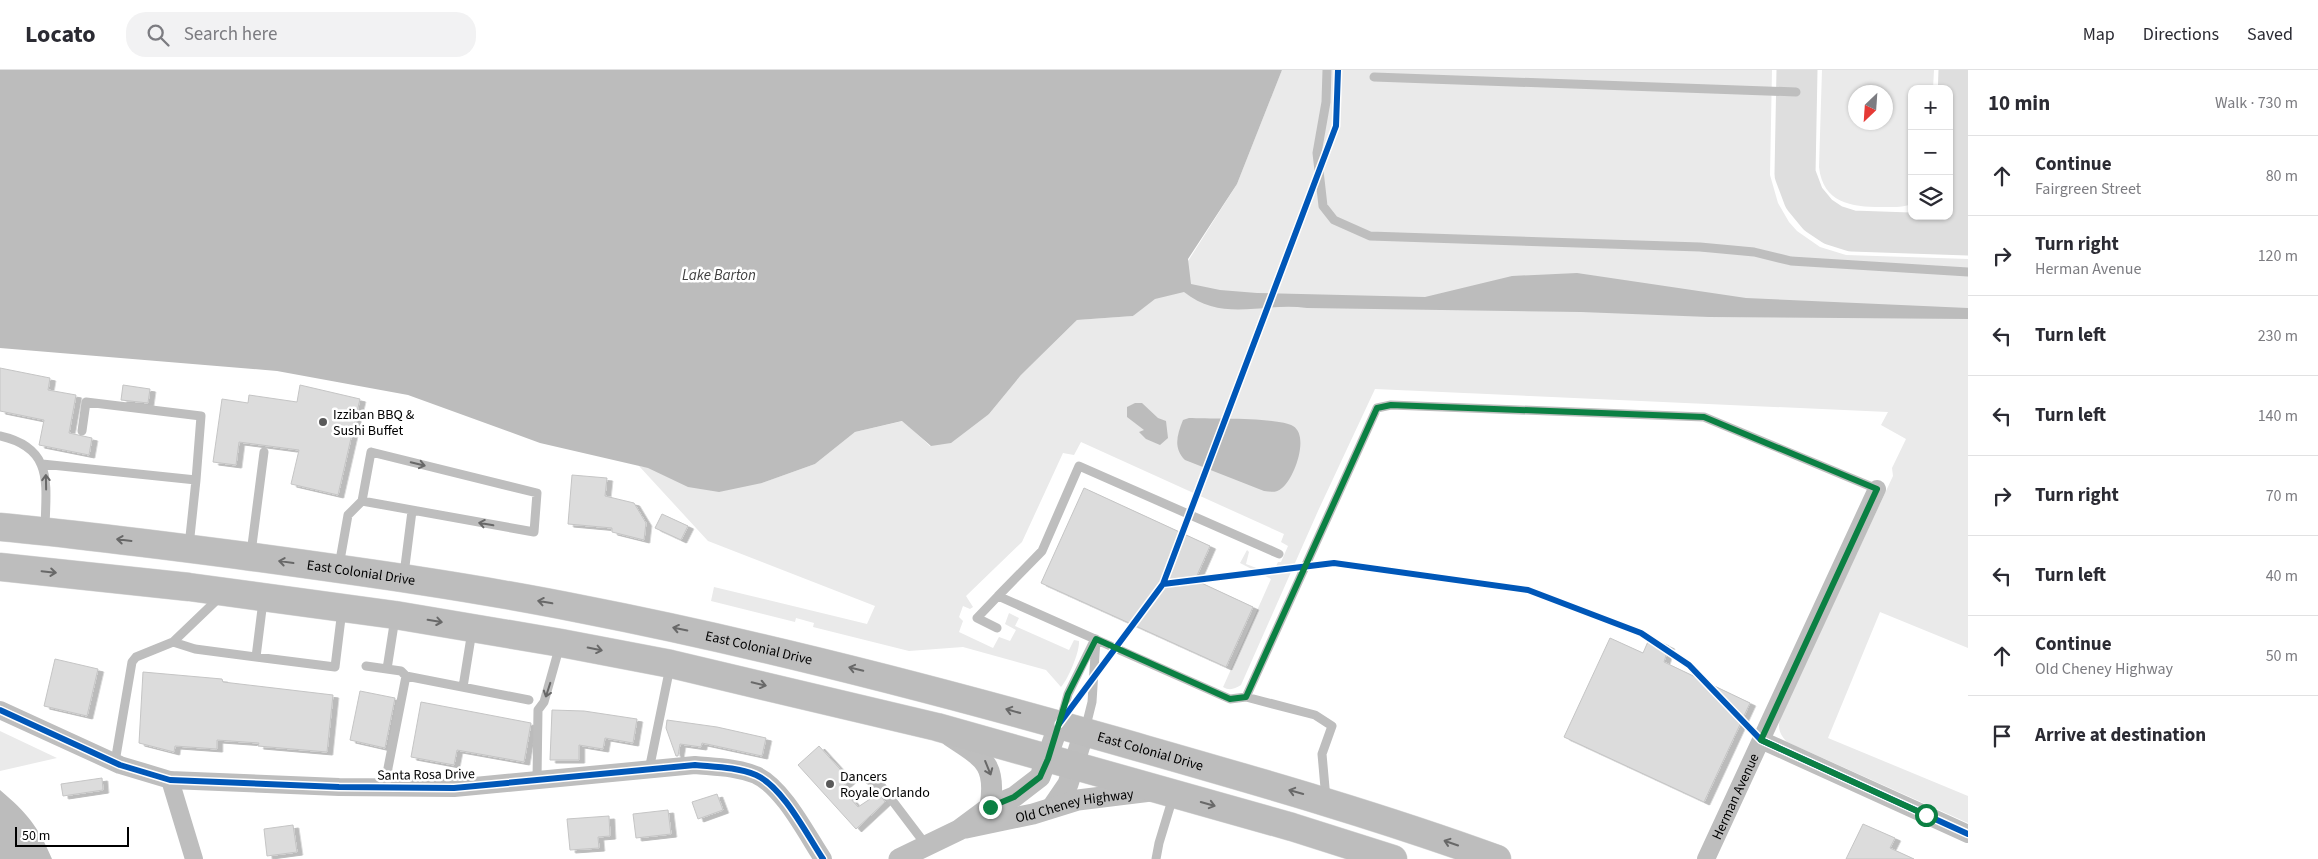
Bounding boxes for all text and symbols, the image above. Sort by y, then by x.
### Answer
search box [126,12,476,57]
text: Locato [25,17,96,52]
icon: search [144,21,172,49]
text: Search here [184,21,277,48]
text: Map [2083,22,2115,47]
text: Directions [2143,22,2219,47]
text: Saved [2247,22,2293,47]
north arrow [1848,85,1893,130]
map controls [1908,85,1953,220]
button: + [1908,85,1953,130]
text: 10 min [1988,88,2050,118]
text: Walk · 730 m [2215,92,2298,114]
button: − [1908,130,1953,175]
text: Continue [2035,151,2112,178]
icon: ahead [1988,162,2016,190]
text: 80 m [2266,165,2298,187]
button: layers [1908,175,1953,220]
text: Fairgreen Street [2035,178,2141,200]
text: Turn right [2035,231,2119,258]
icon: right [1988,242,2016,270]
text: 120 m [2258,245,2298,267]
text: Herman Avenue [2035,258,2142,280]
water label: Lake Barton [682,265,756,286]
icon: left [1988,322,2016,350]
text: Turn left [2035,322,2106,349]
text: 230 m [2258,325,2298,347]
icon: left [1988,402,2016,430]
text: Turn left [2035,402,2106,429]
place label: Izziban BBQ & Sushi Buffet [333,405,415,441]
text: 140 m [2258,405,2298,427]
marker: Izziban BBQ & Sushi Buffet [317,416,329,428]
one-way arrow [410,459,426,469]
one-way arrow [41,475,51,491]
icon: right [1988,482,2016,510]
text: Turn right [2035,482,2119,509]
text: 70 m [2266,485,2298,507]
one-way arrow [479,518,495,528]
one-way arrow [117,535,133,545]
street label: East Colonial Drive [306,555,417,591]
one-way arrow [278,556,294,566]
icon: left [1988,562,2016,590]
text: Turn left [2035,562,2106,589]
text: 40 m [2266,565,2298,587]
one-way arrow [40,567,56,577]
one-way arrow [537,597,553,607]
one-way arrow [427,616,443,626]
one-way arrow [673,624,689,633]
street label: East Colonial Drive [703,626,814,671]
text: Continue [2035,631,2112,658]
icon: ahead [1988,642,2016,670]
one-way arrow [587,645,603,655]
text: 50 m [2266,645,2298,667]
text: Old Cheney Highway [2035,658,2173,680]
one-way arrow [848,664,864,673]
one-way arrow [750,680,766,689]
one-way arrow [543,681,552,697]
one-way arrow [1005,706,1021,716]
icon: arrive [1988,722,2016,750]
text: Arrive at destination [2035,722,2206,749]
street label: East Colonial Drive [1095,727,1206,776]
street label: Herman Avenue [1707,750,1765,843]
one-way arrow [983,760,993,775]
street label: Santa Rosa Drive [377,764,475,786]
place label: Dancers Royale Orlando [840,767,930,803]
marker: Dancers Royale Orlando [824,778,836,790]
street label: Old Cheney Highway [1014,784,1135,828]
one-way arrow [1289,787,1305,797]
route end [979,796,1002,819]
one-way arrow [1199,799,1215,809]
route start [1915,804,1938,827]
scale bar [15,824,129,847]
text: 50 m [22,826,50,846]
one-way arrow [1443,838,1459,847]

